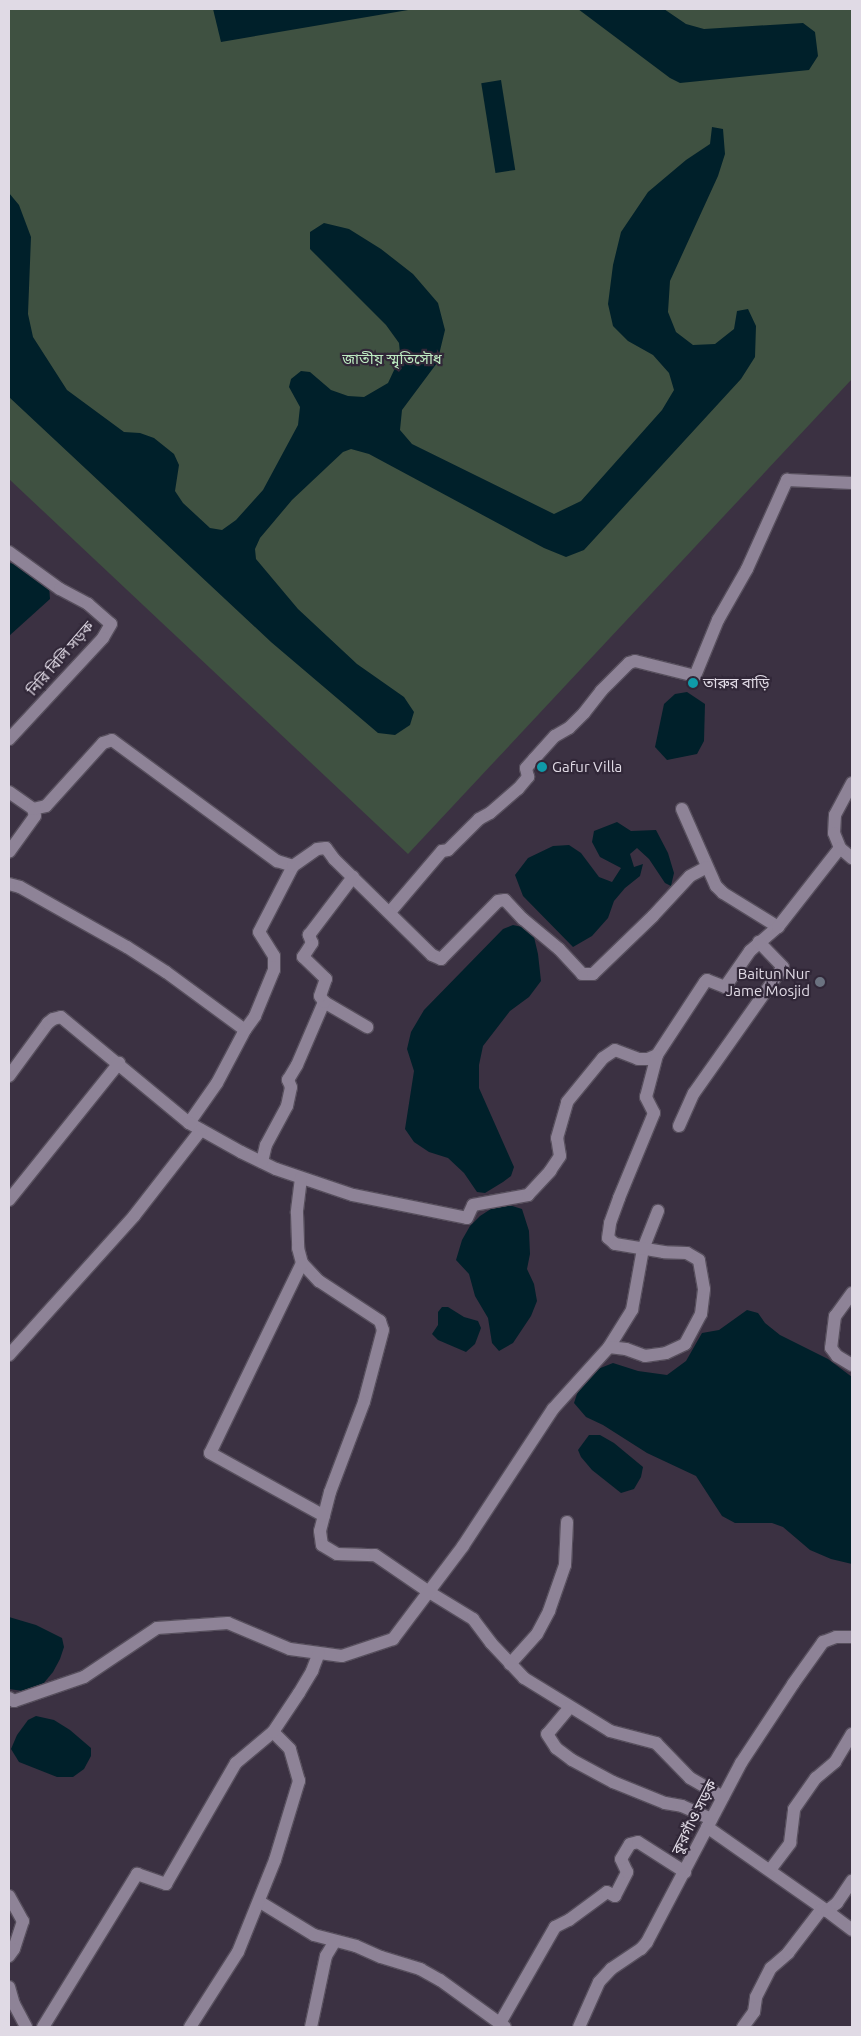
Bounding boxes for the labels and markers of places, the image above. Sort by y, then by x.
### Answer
place label: তারুর বাড়ি [703,674,769,692]
marker: তারুর বাড়ি [687,677,699,689]
place label: Gafur Villa [552,758,622,776]
marker: Gafur Villa [536,761,548,773]
place label: Baitun Nur Jame Mosjid [726,964,810,999]
marker: Baitun Nur Jame Mosjid [814,976,826,988]

